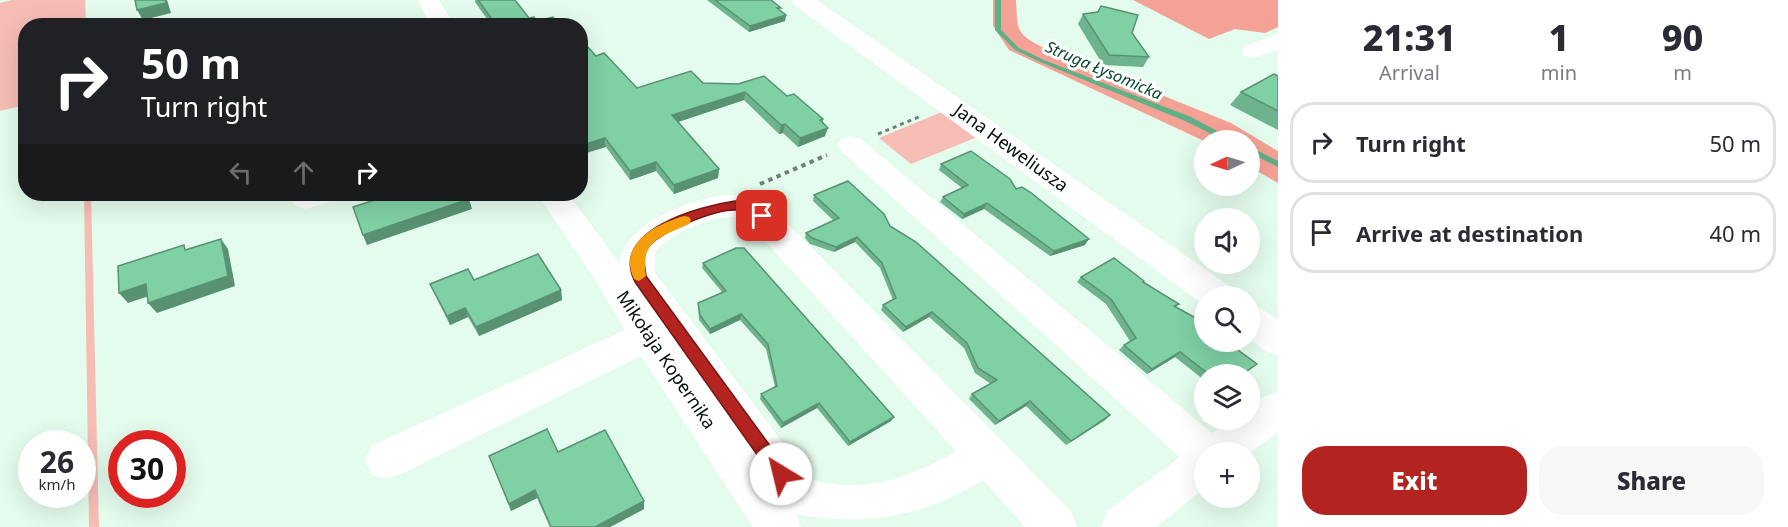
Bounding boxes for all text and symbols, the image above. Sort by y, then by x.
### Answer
text: 21:31 [1363,13,1456,62]
text: 1 [1549,13,1569,62]
text: 90 [1662,13,1703,62]
text: 50 m [141,34,241,91]
water label: Struga Łysomicka [1042,35,1166,105]
icon: right [42,42,120,120]
text: Arrival [1379,59,1440,86]
text: min [1541,59,1577,86]
text: m [1673,59,1692,86]
text: Turn right [141,88,267,125]
street label: Jana Heweliusza [948,96,1074,197]
icon: right [1305,126,1338,159]
text: Turn right [1356,128,1466,158]
text: 50 m [1710,128,1761,158]
north arrow [1194,130,1260,196]
map controls [1194,130,1260,508]
icon: left [224,156,257,189]
icon: ahead [287,156,320,189]
icon: right [350,156,383,189]
pin [736,190,787,241]
icon: arrive [745,199,778,232]
button: sound [1194,208,1260,274]
icon: arrive [1305,216,1338,249]
text: Arrive at destination [1356,218,1583,248]
text: 40 m [1710,218,1761,248]
street label: Mikołaja Kopernika [612,286,722,433]
button: search [1194,286,1260,352]
button: layers [1194,364,1260,430]
speed limit sign: 30 [108,430,186,508]
text: 26 [40,441,74,482]
position arrow [749,442,813,506]
button: + [1194,442,1260,508]
button: Exit [1302,446,1527,515]
button: Share [1539,446,1764,515]
text: km/h [39,474,75,494]

